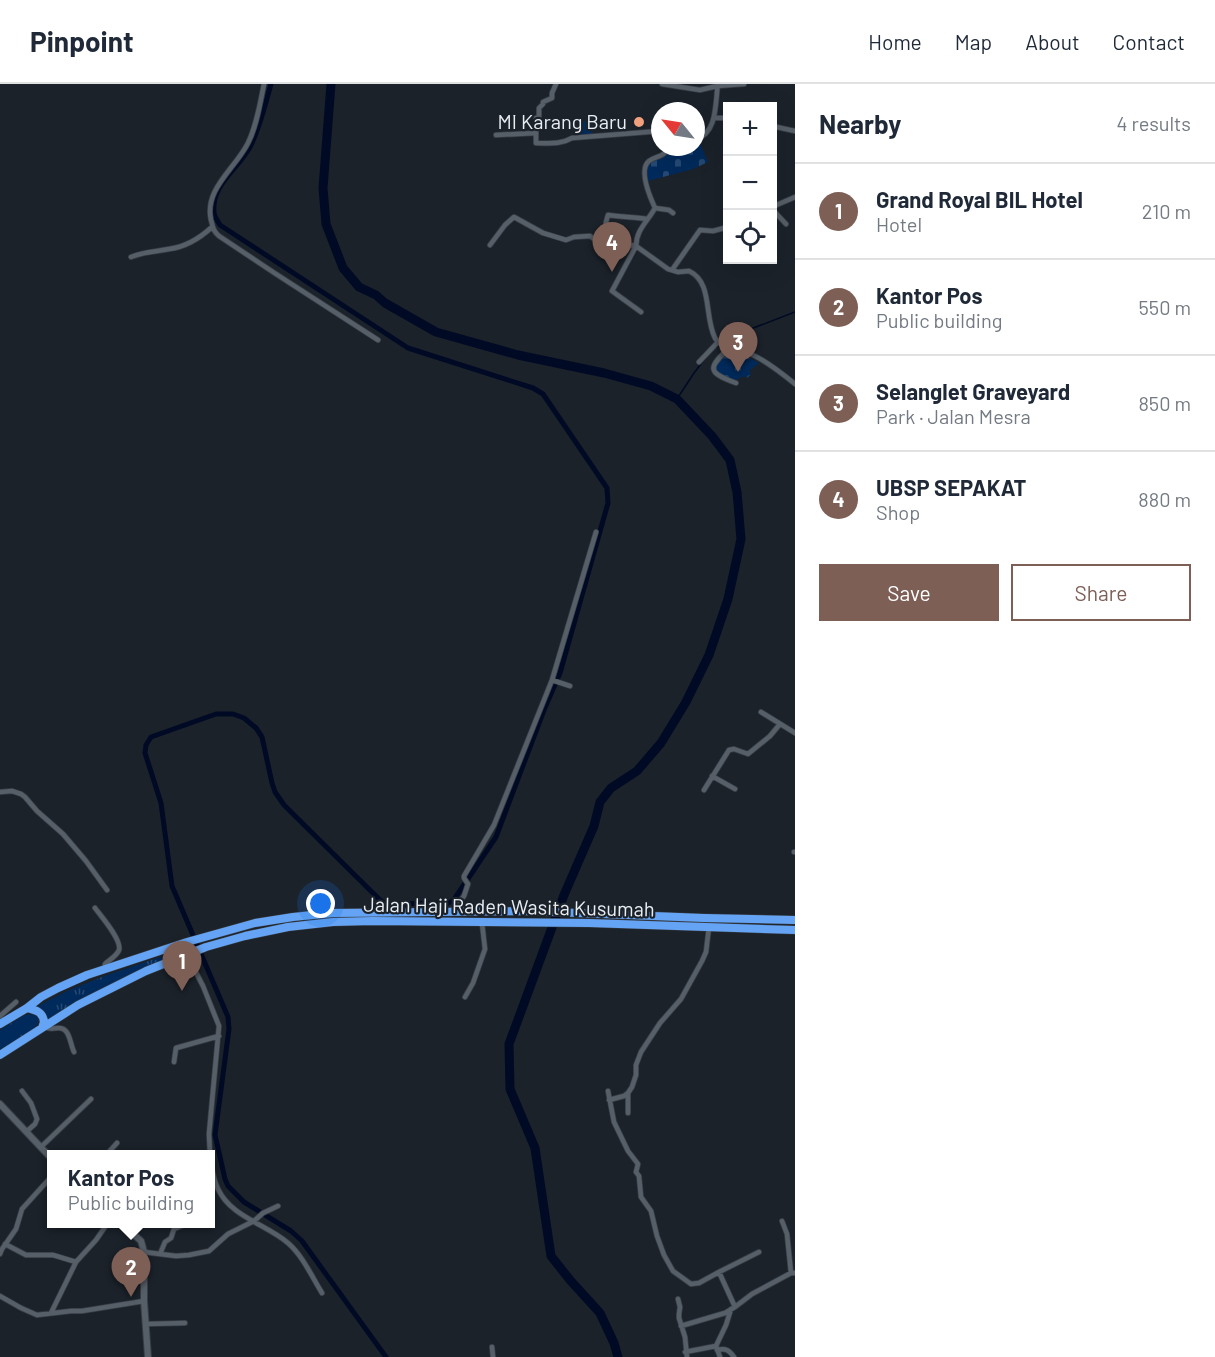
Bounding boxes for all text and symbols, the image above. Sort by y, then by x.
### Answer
text: Pinpoint [30,24,134,58]
text: Home [868,29,922,54]
text: Map [955,29,992,54]
text: About [1025,29,1080,54]
text: Contact [1113,29,1185,54]
north arrow [651,102,705,156]
map controls [723,102,777,264]
button: + [723,102,777,156]
text: Nearby [819,108,901,139]
place label: MI Karang Baru [498,109,627,133]
text: 4 results [1116,111,1191,135]
marker: MI Karang Baru [632,115,646,129]
button: − [723,156,777,210]
text: Grand Royal BIL Hotel [876,186,1083,212]
text: 1 [835,199,842,223]
text: 210 m [1142,199,1191,223]
button: locate [723,210,777,264]
text: Hotel [876,212,922,236]
pin: 4 [592,222,632,272]
text: Kantor Pos [876,282,983,308]
text: 2 [833,295,844,319]
text: 550 m [1139,295,1191,319]
text: Public building [876,308,1002,332]
pin: 3 [718,322,758,372]
text: Selanglet Graveyard [876,378,1070,404]
text: 3 [833,391,844,415]
text: 850 m [1138,391,1191,415]
text: Park · Jalan Mesra [876,404,1031,428]
text: UBSP SEPAKAT [876,474,1026,500]
text: 4 [832,487,845,511]
text: 880 m [1138,487,1191,511]
text: Shop [876,500,920,524]
button: Save [819,564,999,621]
button: Share [1011,564,1191,621]
your location [306,889,335,918]
street label: Jalan Haji Raden Wasita Kusumah [363,891,655,921]
pin: 1 [162,942,201,991]
popup [47,1150,215,1228]
text: Kantor Pos [68,1164,174,1190]
text: Public building [68,1190,194,1214]
pin: 2 [112,1248,150,1297]

